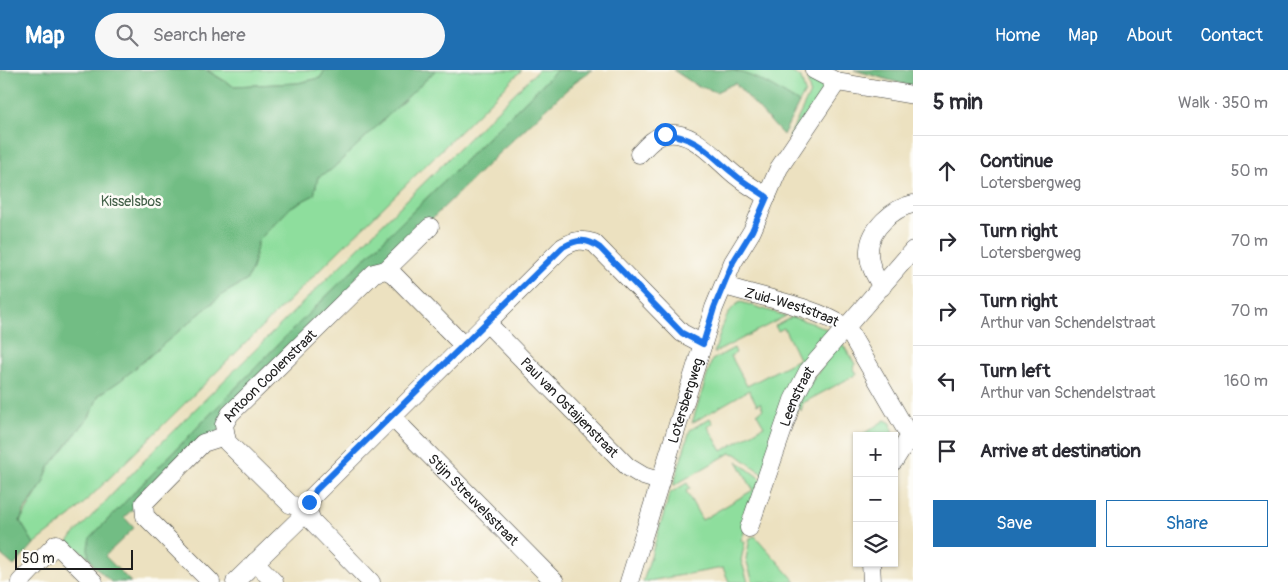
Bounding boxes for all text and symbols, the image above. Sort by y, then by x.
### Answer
search box [95,13,445,58]
text: Map [25,21,65,50]
icon: search [113,21,141,49]
text: Search here [153,23,246,47]
text: Home [995,24,1040,47]
text: Map [1068,24,1098,47]
text: About [1126,24,1172,47]
text: Contact [1200,24,1263,47]
text: 5 min [933,89,983,116]
text: Walk · 350 m [1178,93,1268,113]
route start [654,123,677,146]
text: Continue [980,149,1053,173]
icon: ahead [933,157,961,185]
text: 50 m [1231,161,1268,181]
text: Lotersbergweg [980,173,1081,193]
park label: Kisselsbos [101,193,162,210]
text: Turn right [980,219,1058,243]
icon: right [933,227,961,255]
text: 70 m [1231,231,1268,251]
text: Lotersbergweg [980,243,1081,263]
street label: Zuid-Weststraat [743,284,842,331]
text: Turn right [980,289,1058,313]
icon: right [933,297,961,325]
text: 70 m [1231,301,1268,321]
text: Arthur van Schendelstraat [980,313,1155,333]
street label: Antoon Coolenstraat [219,326,320,425]
street label: Paul van Ostaijenstraat [517,354,622,461]
street label: Lotersbergweg [665,356,707,445]
text: Turn left [980,359,1050,383]
street label: Leenstraat [776,362,818,429]
icon: left [933,367,961,395]
text: 160 m [1224,371,1268,391]
text: Arthur van Schendelstraat [980,383,1155,403]
map controls [853,432,898,567]
button: + [853,432,898,477]
icon: arrive [933,437,961,465]
text: Arrive at destination [980,439,1141,463]
street label: Stijn Streuvelsstraat [424,451,522,549]
button: − [853,477,898,522]
route end [298,491,321,514]
button: Save [933,500,1096,547]
button: Share [1106,500,1268,547]
button: layers [853,522,898,567]
scale bar [15,547,132,570]
text: 50 m [22,550,55,567]

